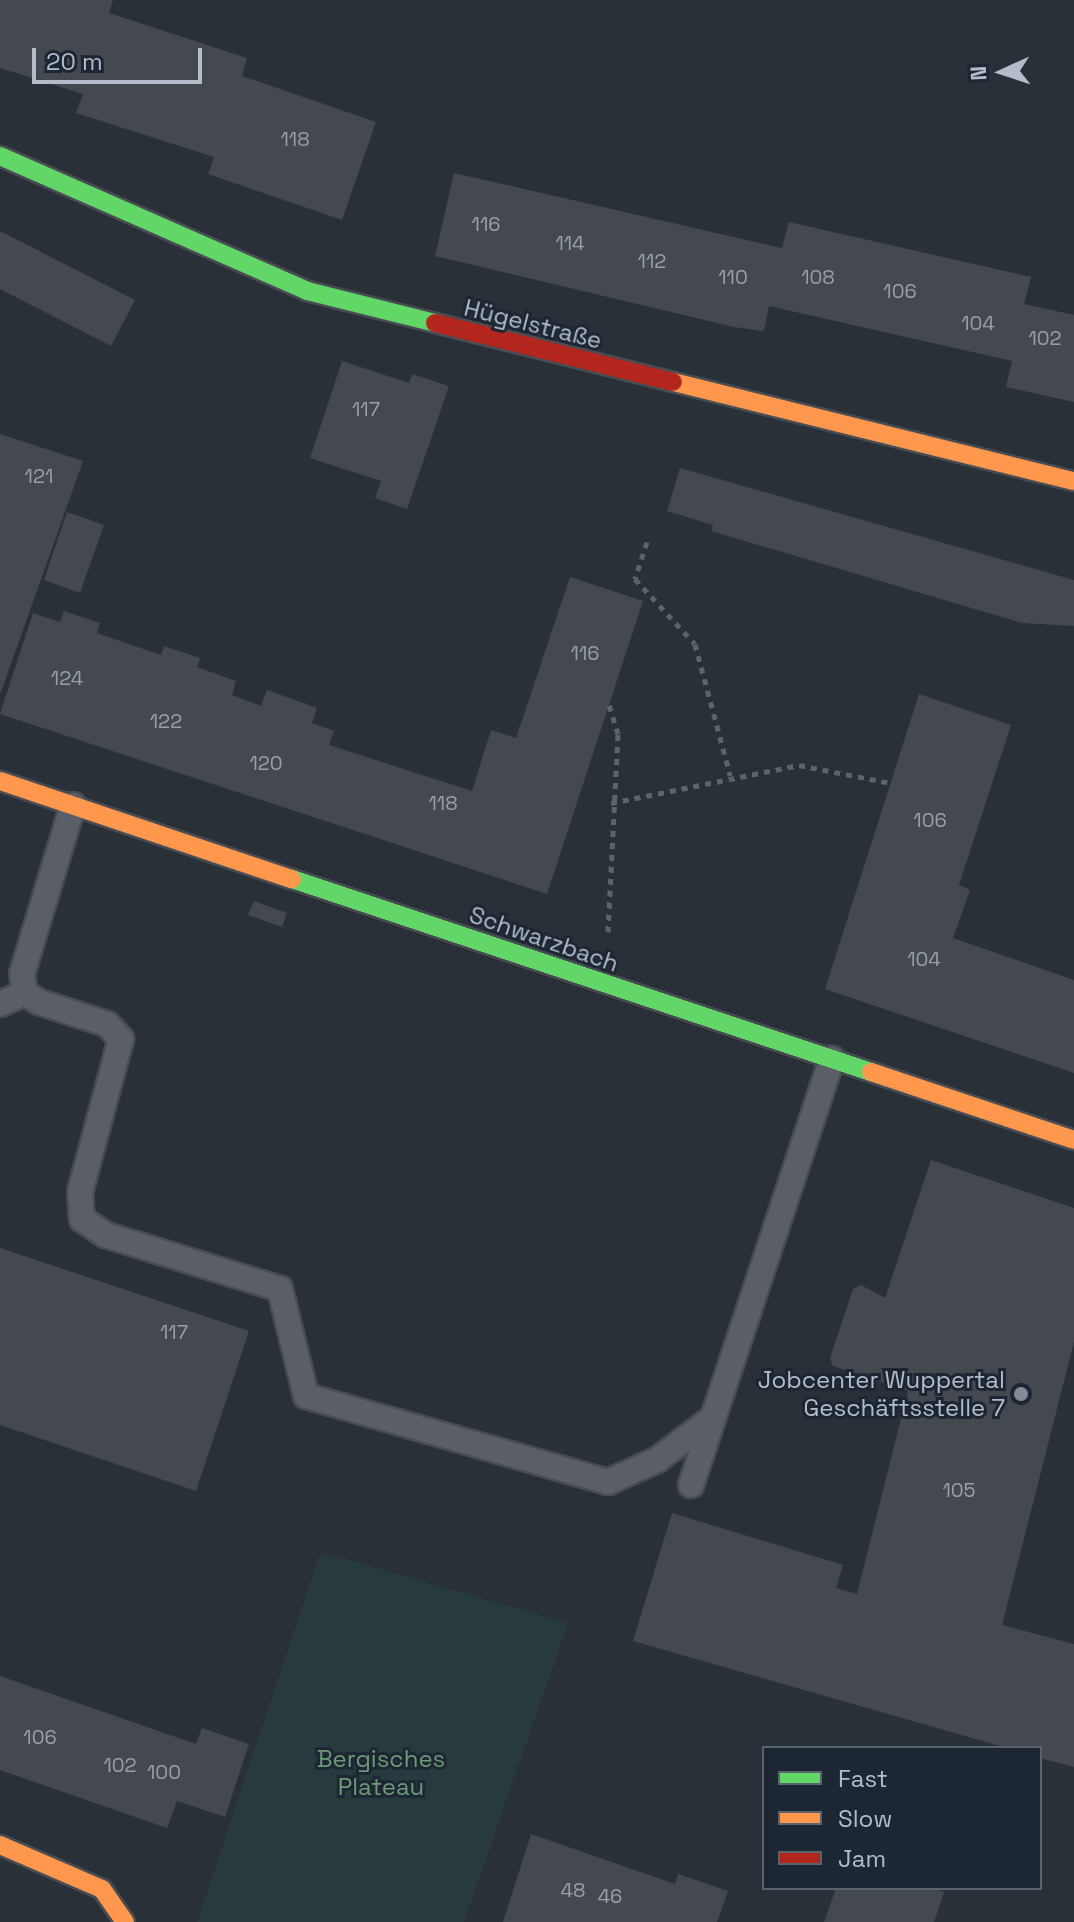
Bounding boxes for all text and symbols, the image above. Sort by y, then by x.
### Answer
scale bar [36,32,206,82]
north arrow [962,32,1042,112]
text: 20 m [46,46,103,77]
text: N [964,65,992,81]
house number: 118 [280,127,310,151]
house number: 116 [472,212,500,236]
house number: 114 [555,231,585,255]
house number: 112 [638,249,666,273]
house number: 110 [718,265,748,289]
house number: 108 [801,265,835,289]
house number: 106 [883,279,917,303]
street label: Hügelstraße [461,293,605,355]
house number: 104 [961,311,995,335]
house number: 102 [1028,326,1062,350]
house number: 117 [352,397,380,421]
house number: 121 [25,464,53,488]
house number: 116 [571,641,599,665]
house number: 124 [51,666,83,690]
house number: 122 [150,709,182,733]
house number: 120 [249,751,283,775]
house number: 118 [428,791,458,815]
house number: 106 [913,808,947,832]
street label: Schwarzbach [466,900,622,978]
house number: 104 [907,947,941,971]
house number: 117 [160,1320,188,1344]
place label: Jobcenter Wuppertal Geschäftsstelle 7 [758,1366,1005,1422]
marker: Jobcenter Wuppertal Geschäftsstelle 7 [1012,1385,1030,1403]
house number: 105 [942,1478,976,1502]
house number: 106 [23,1725,57,1749]
park label: Bergisches Plateau [317,1745,445,1801]
legend [762,1746,1042,1890]
house number: 102 [103,1753,137,1777]
house number: 100 [147,1760,181,1784]
text: Fast [838,1763,888,1794]
text: Slow [838,1803,892,1834]
text: Jam [838,1843,886,1874]
house number: 48 [561,1878,585,1902]
house number: 46 [598,1884,622,1908]

